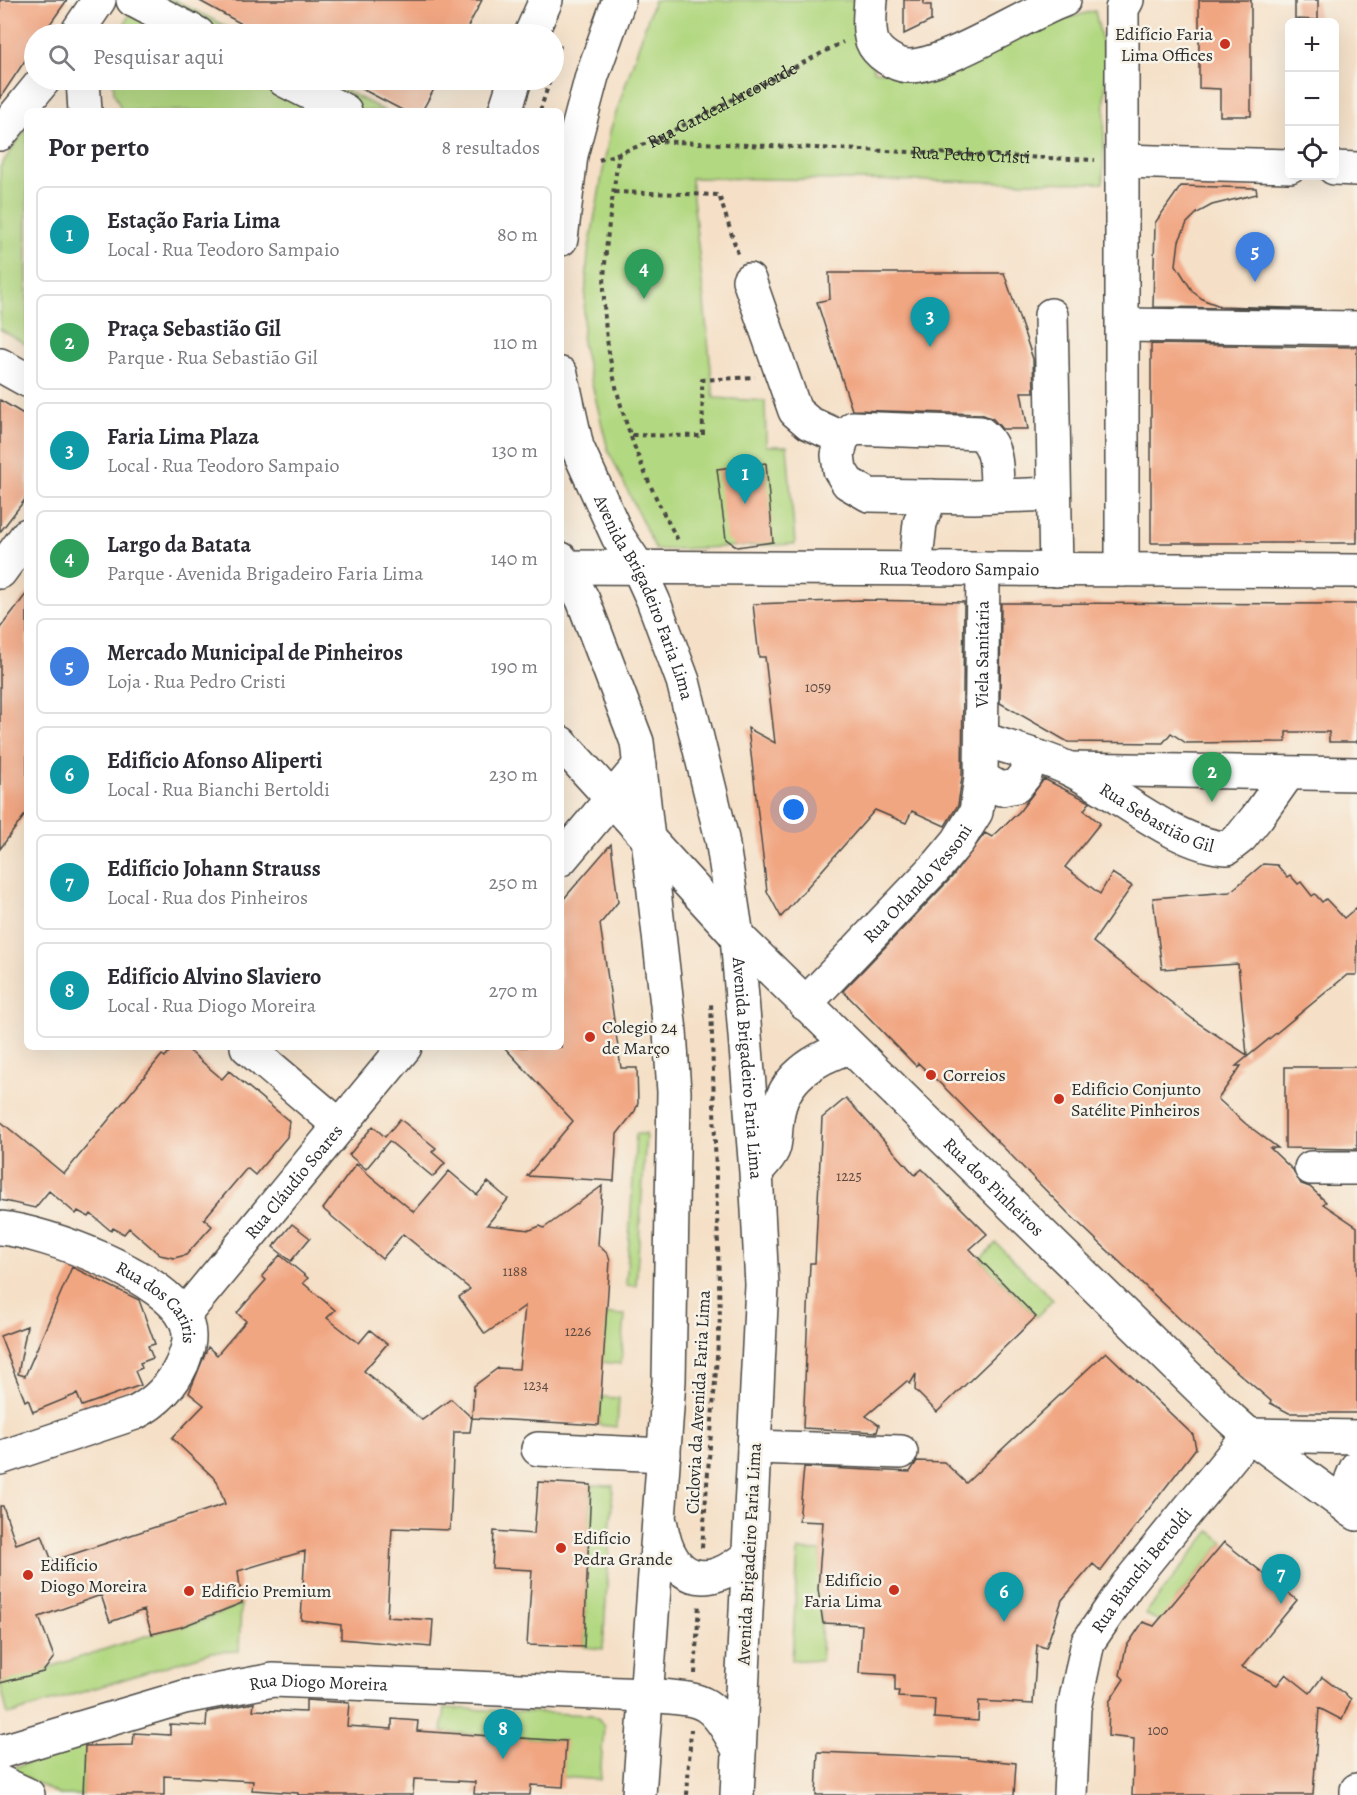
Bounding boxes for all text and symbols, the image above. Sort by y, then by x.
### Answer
map controls [1285,18,1339,180]
button: + [1285,18,1339,72]
place label: Edifício Faria Lima Offices [1115,22,1214,67]
search box [24,24,564,90]
marker: Edifício Faria Lima Offices [1218,37,1232,51]
icon: search [45,41,78,74]
text: Pesquisar aqui [93,42,224,72]
street label: Rua Cardeal Arcoverde [643,56,801,154]
button: − [1285,72,1339,126]
button: locate [1285,126,1339,180]
text: Por perto [48,130,149,165]
text: 8 resultados [442,134,540,161]
street label: Rua Pedro Cristi [910,140,1031,169]
text: Estação Faria Lima [107,206,280,236]
text: 1 [66,221,73,248]
text: 80 m [497,221,538,248]
pin: 5 [1236,232,1274,282]
text: Local · Rua Teodoro Sampaio [107,236,340,263]
pin: 4 [624,250,664,299]
pin: 3 [910,298,950,347]
text: Praça Sebastião Gil [107,314,281,344]
text: 2 [65,329,74,356]
text: 110 m [493,329,538,356]
text: Parque · Rua Sebastião Gil [107,344,318,371]
text: Faria Lima Plaza [107,422,259,452]
text: 3 [65,437,74,464]
text: 130 m [492,437,538,464]
text: Local · Rua Teodoro Sampaio [107,452,340,479]
pin: 1 [726,454,764,504]
street label: Avenida Brigadeiro Faria Lima [588,490,699,703]
text: Largo da Batata [107,530,251,560]
text: 4 [65,545,74,572]
text: 140 m [491,545,538,572]
street label: Rua Teodoro Sampaio [879,557,1039,581]
text: Parque · Avenida Brigadeiro Faria Lima [107,560,424,587]
street label: Viela Sanitária [970,600,995,709]
text: Mercado Municipal de Pinheiros [107,638,403,668]
text: 5 [65,653,74,680]
text: 190 m [491,653,538,680]
text: Loja · Rua Pedro Cristi [107,668,286,695]
house number: 1059 [805,677,831,697]
text: Edifício Afonso Aliperti [107,746,322,776]
pin: 2 [1192,752,1232,802]
text: 6 [65,761,74,788]
text: 230 m [489,761,538,788]
text: Local · Rua Bianchi Bertoldi [107,776,330,803]
street label: Rua Sebastião Gil [1095,777,1217,858]
your location [779,795,808,824]
street label: Rua Orlando Vessoni [858,820,978,948]
text: Edifício Johann Strauss [107,854,321,884]
text: 7 [65,869,74,896]
text: 250 m [489,869,538,896]
text: Local · Rua dos Pinheiros [107,884,308,911]
street label: Avenida Brigadeiro Faria Lima [727,955,768,1181]
text: Edifício Alvino Slaviero [107,962,321,992]
text: 8 [65,977,74,1004]
text: 270 m [489,977,538,1004]
text: Local · Rua Diogo Moreira [107,992,316,1019]
place label: Colegio 24 de Março [602,1015,677,1060]
marker: Colegio 24 de Março [583,1030,597,1044]
place label: Correios [943,1063,1006,1087]
marker: Correios [924,1068,938,1082]
place label: Edifício Conjunto Satélite Pinheiros [1071,1077,1201,1122]
marker: Edifício Conjunto Satélite Pinheiros [1052,1092,1066,1106]
street label: Rua Cláudio Soares [239,1119,348,1244]
street label: Rua dos Pinheiros [938,1132,1049,1242]
house number: 1225 [836,1166,862,1186]
street label: Rua dos Cariris [112,1255,201,1345]
house number: 1188 [503,1261,527,1281]
street label: Ciclovia da Avenida Faria Lima [680,1289,716,1515]
house number: 1226 [565,1321,591,1341]
house number: 1234 [523,1375,549,1395]
street label: Avenida Brigadeiro Faria Lima [731,1442,767,1667]
street label: Rua Bianchi Bertoldi [1086,1503,1197,1638]
place label: Edifício Pedra Grande [573,1526,673,1571]
marker: Edifício Pedra Grande [554,1541,568,1555]
place label: Edifício Diogo Moreira [40,1553,148,1598]
pin: 7 [1262,1554,1300,1604]
marker: Edifício Diogo Moreira [21,1568,35,1582]
place label: Edifício Faria Lima [804,1568,883,1613]
pin: 6 [984,1572,1024,1622]
place label: Edifício Premium [201,1579,331,1603]
marker: Edifício Faria Lima [887,1583,901,1597]
marker: Edifício Premium [182,1584,196,1598]
street label: Rua Diogo Moreira [247,1668,389,1697]
pin: 8 [484,1710,522,1759]
house number: 100 [1147,1720,1169,1740]

